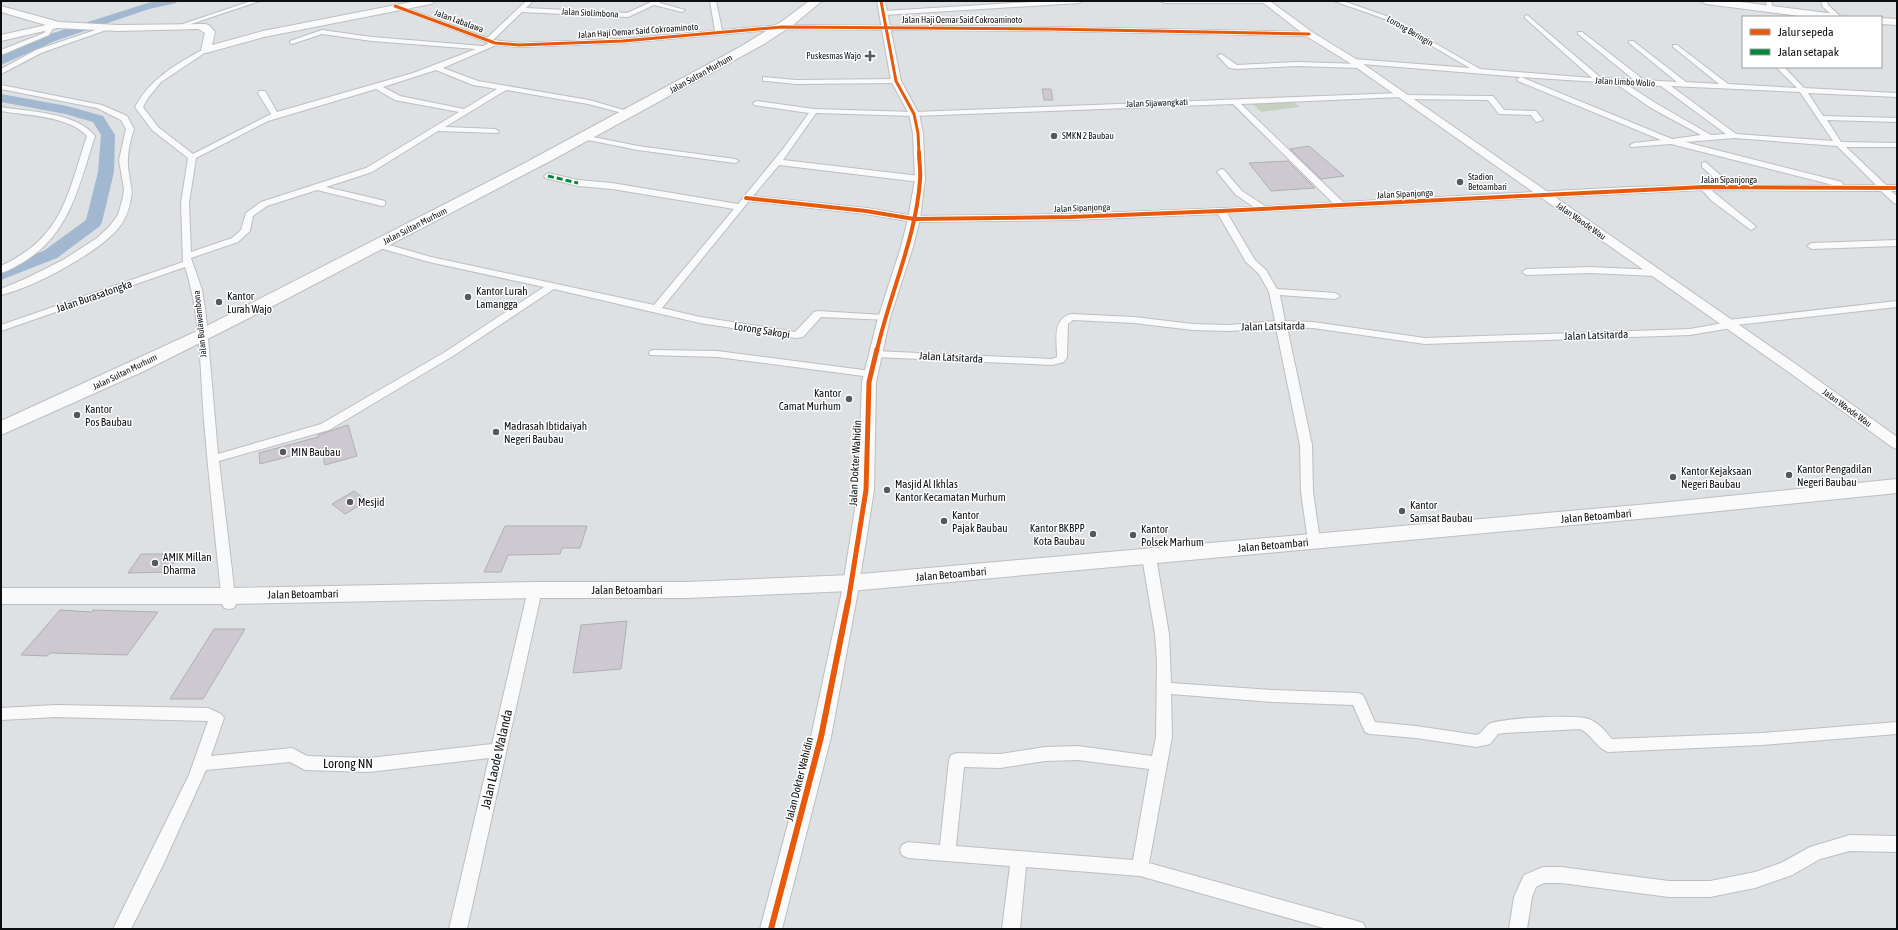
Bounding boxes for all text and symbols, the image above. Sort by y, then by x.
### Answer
street label: Jalan Siolimbona [561,7,619,19]
street label: Jalan Labalawa [433,8,485,34]
street label: Lorong Beringin [1385,14,1435,48]
street label: Jalan Haji Oemar Said Cokroaminoto [902,15,1022,25]
legend [1742,16,1882,68]
street label: Jalan Haji Oemar Said Cokroaminoto [577,22,699,40]
text: Jalur sepeda [1778,25,1834,39]
text: Jalan setapak [1778,45,1840,59]
marker: Puskesmas Wajo [864,50,876,62]
place label: Puskesmas Wajo [806,51,861,61]
street label: Jalan Sultan Murhum [668,53,734,95]
street label: Jalan Limbo Wolio [1595,75,1655,89]
street label: Jalan Sijawangkati [1126,97,1188,109]
marker: SMKN 2 Baubau [1049,131,1059,141]
place label: SMKN 2 Baubau [1062,131,1114,141]
place label: Stadion Betoambari [1468,172,1507,192]
street label: Jalan Sipanjonga [1701,175,1757,185]
marker: Stadion Betoambari [1455,177,1465,187]
street label: Jalan Sipanjonga [1377,188,1433,200]
street label: Jalan Waode Wau [1554,200,1608,242]
street label: Jalan Sipanjonga [1054,202,1110,214]
street label: Jalan Sultan Murhum [381,206,449,246]
street label: Jalan Burasatongka [54,277,134,315]
place label: Kantor Lurah Lamangga [476,285,528,310]
street label: Jalan Bulawambona [192,290,208,358]
place label: Kantor Lurah Wajo [227,290,272,315]
marker: Kantor Lurah Lamangga [463,292,473,302]
marker: Kantor Lurah Wajo [214,297,224,307]
street label: Jalan Latsitarda [1241,319,1305,333]
street label: Lorong Sakopi [733,320,791,340]
street label: Jalan Latsitarda [1564,328,1628,342]
street label: Jalan Latsitarda [919,349,983,365]
street label: Jalan Sultan Murhum [91,352,159,392]
place label: Kantor Camat Murhum [779,387,842,412]
street label: Jalan Waode Wau [1820,387,1874,429]
marker: Kantor Camat Murhum [844,394,854,404]
place label: Kantor Pos Baubau [85,403,132,428]
marker: Kantor Pos Baubau [72,410,82,420]
place label: Madrasah Ibtidaiyah Negeri Baubau [504,420,587,445]
street label: Jalan Dokter Wahidin [847,420,863,506]
marker: Madrasah Ibtidaiyah Negeri Baubau [491,427,501,437]
place label: MIN Baubau [291,446,340,458]
marker: MIN Baubau [278,447,288,457]
place label: Kantor Pengadilan Negeri Baubau [1797,463,1872,488]
place label: Kantor Kejaksaan Negeri Baubau [1681,465,1752,490]
marker: Kantor Pengadilan Negeri Baubau [1784,470,1794,480]
marker: Kantor Kejaksaan Negeri Baubau [1668,472,1678,482]
place label: Masjid Al Ikhlas Kantor Kecamatan Murhum [895,478,1006,503]
marker: Masjid Al Ikhlas Kantor Kecamatan Murhum [882,485,892,495]
place label: Mesjid [358,496,385,508]
marker: Mesjid [345,497,355,507]
place label: Kantor Samsat Baubau [1410,499,1473,524]
marker: Kantor Samsat Baubau [1397,506,1407,516]
street label: Jalan Betoambari [1560,507,1632,525]
place label: Kantor Pajak Baubau [952,509,1008,534]
marker: Kantor Pajak Baubau [939,516,949,526]
place label: Kantor BKBPP Kota Baubau [1030,522,1085,547]
place label: Kantor Polsek Marhum [1141,523,1204,548]
marker: Kantor BKBPP Kota Baubau [1088,529,1098,539]
marker: Kantor Polsek Marhum [1128,530,1138,540]
street label: Jalan Betoambari [1237,536,1309,554]
place label: AMIK Millan Dharma [163,551,212,576]
marker: AMIK Millan Dharma [150,558,160,568]
street label: Jalan Betoambari [915,565,987,583]
street label: Jalan Betoambari [591,584,663,596]
street label: Jalan Betoambari [267,587,339,601]
street label: Jalan Laode Walanda [478,708,515,810]
street label: Jalan Dokter Wahidin [783,736,815,822]
street label: Lorong NN [323,756,373,771]

